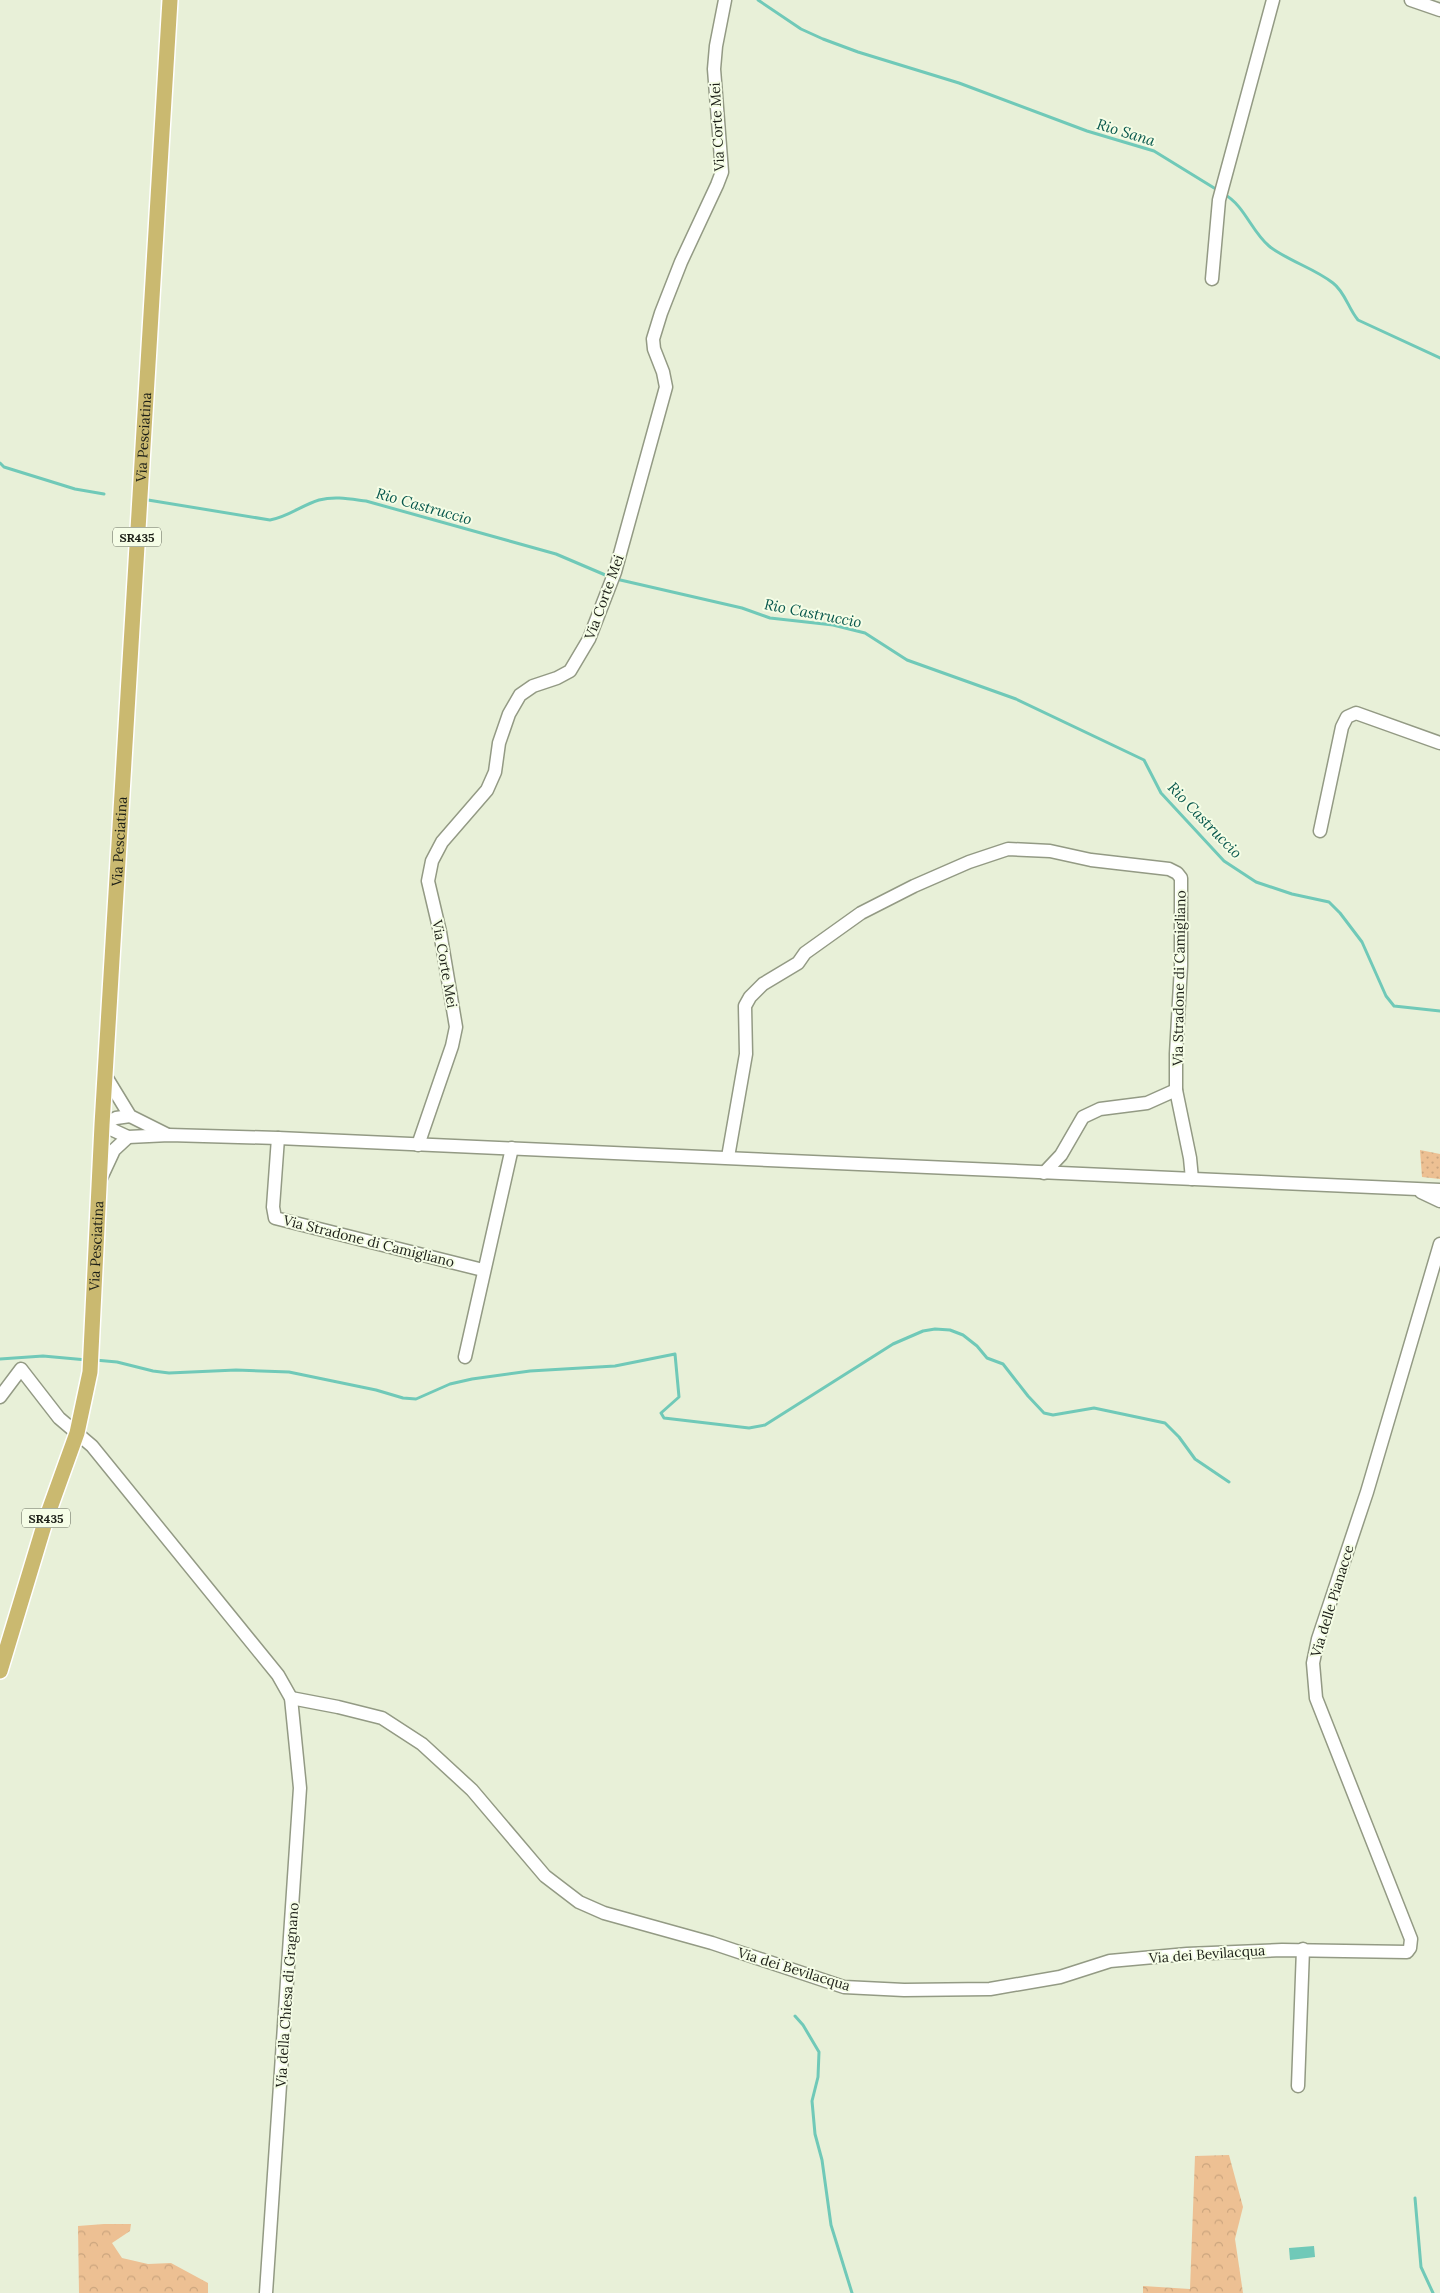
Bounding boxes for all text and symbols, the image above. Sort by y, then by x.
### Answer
street label: Via Corte Mei [706,82,728,173]
water label: Rio Sana [1094,114,1158,150]
street label: Via Pesciatina [132,392,155,484]
water label: Rio Castruccio [374,483,474,529]
road number: SR435 [113,528,161,546]
street label: Via Corte Mei [580,552,628,643]
water label: Rio Castruccio [763,594,864,632]
water label: Rio Castruccio [1164,778,1246,862]
street label: Via Pesciatina [107,796,131,888]
street label: Via Stradone di Camigliano [1168,890,1190,1067]
street label: Via Corte Mei [428,918,462,1009]
street label: Via Pesciatina [85,1200,107,1292]
street label: Via Stradone di Camigliano [281,1211,456,1271]
road number: SR435 [22,1509,70,1528]
street label: Via delle Pianacce [1306,1542,1358,1660]
street label: Via della Chiesa di Gragnano [271,1902,302,2089]
street label: Via dei Bevilacqua [1147,1941,1266,1967]
street label: Via dei Bevilacqua [735,1943,852,1995]

